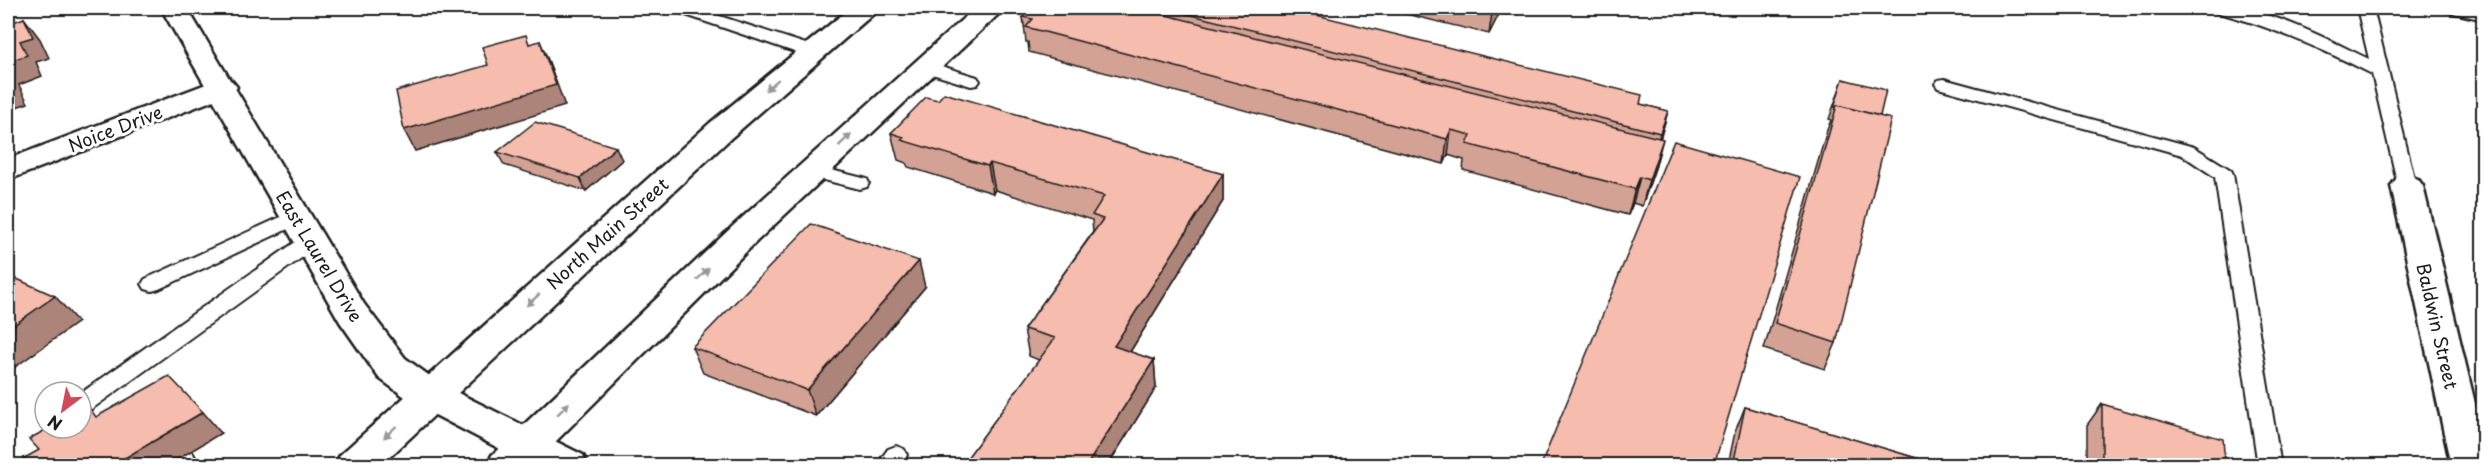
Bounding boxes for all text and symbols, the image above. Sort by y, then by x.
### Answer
one-way arrow [764,79,780,92]
street label: Noice Drive [64,98,166,158]
one-way arrow [837,134,852,147]
street label: North Main Street [540,171,674,295]
street label: East Laurel Drive [270,185,370,327]
street label: Baldwin Street [2410,260,2466,392]
one-way arrow [695,268,710,281]
one-way arrow [526,293,541,307]
north arrow [33,380,93,440]
one-way arrow [555,403,569,417]
text: N [43,410,66,437]
one-way arrow [383,425,398,438]

